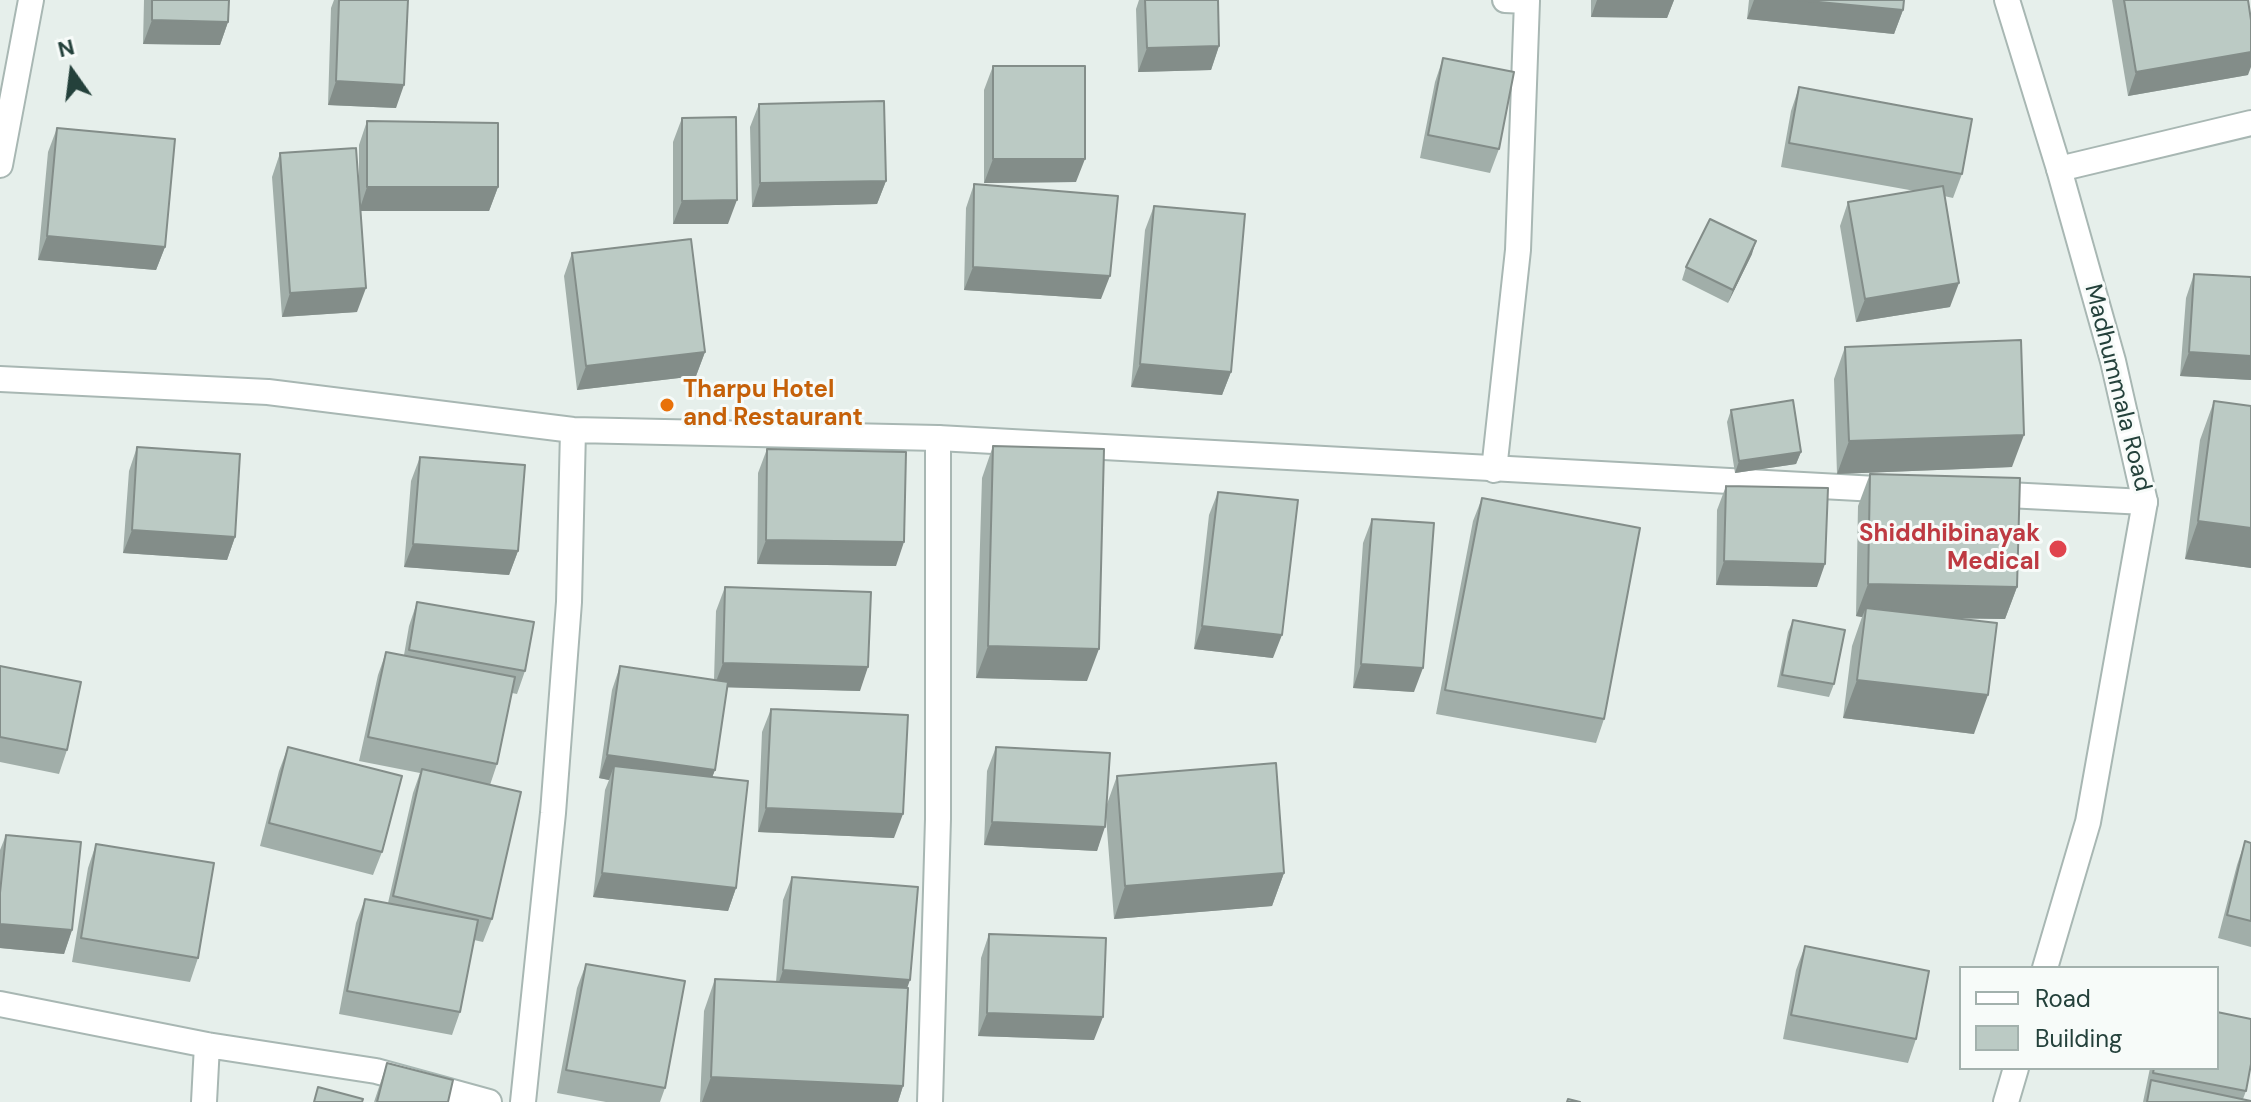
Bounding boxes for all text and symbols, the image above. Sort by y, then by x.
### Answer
north arrow [32,32,112,112]
text: N [55,32,77,64]
street label: Madhummala Road [2077,282,2157,494]
place label: Tharpu Hotel and Restaurant [683,377,863,433]
marker: Tharpu Hotel and Restaurant [658,396,676,414]
place label: Shiddhibinayak Medical [1859,521,2040,577]
marker: Shiddhibinayak Medical [2047,538,2069,560]
legend [1959,966,2219,1070]
text: Road [2035,983,2091,1014]
text: Building [2035,1023,2122,1054]

